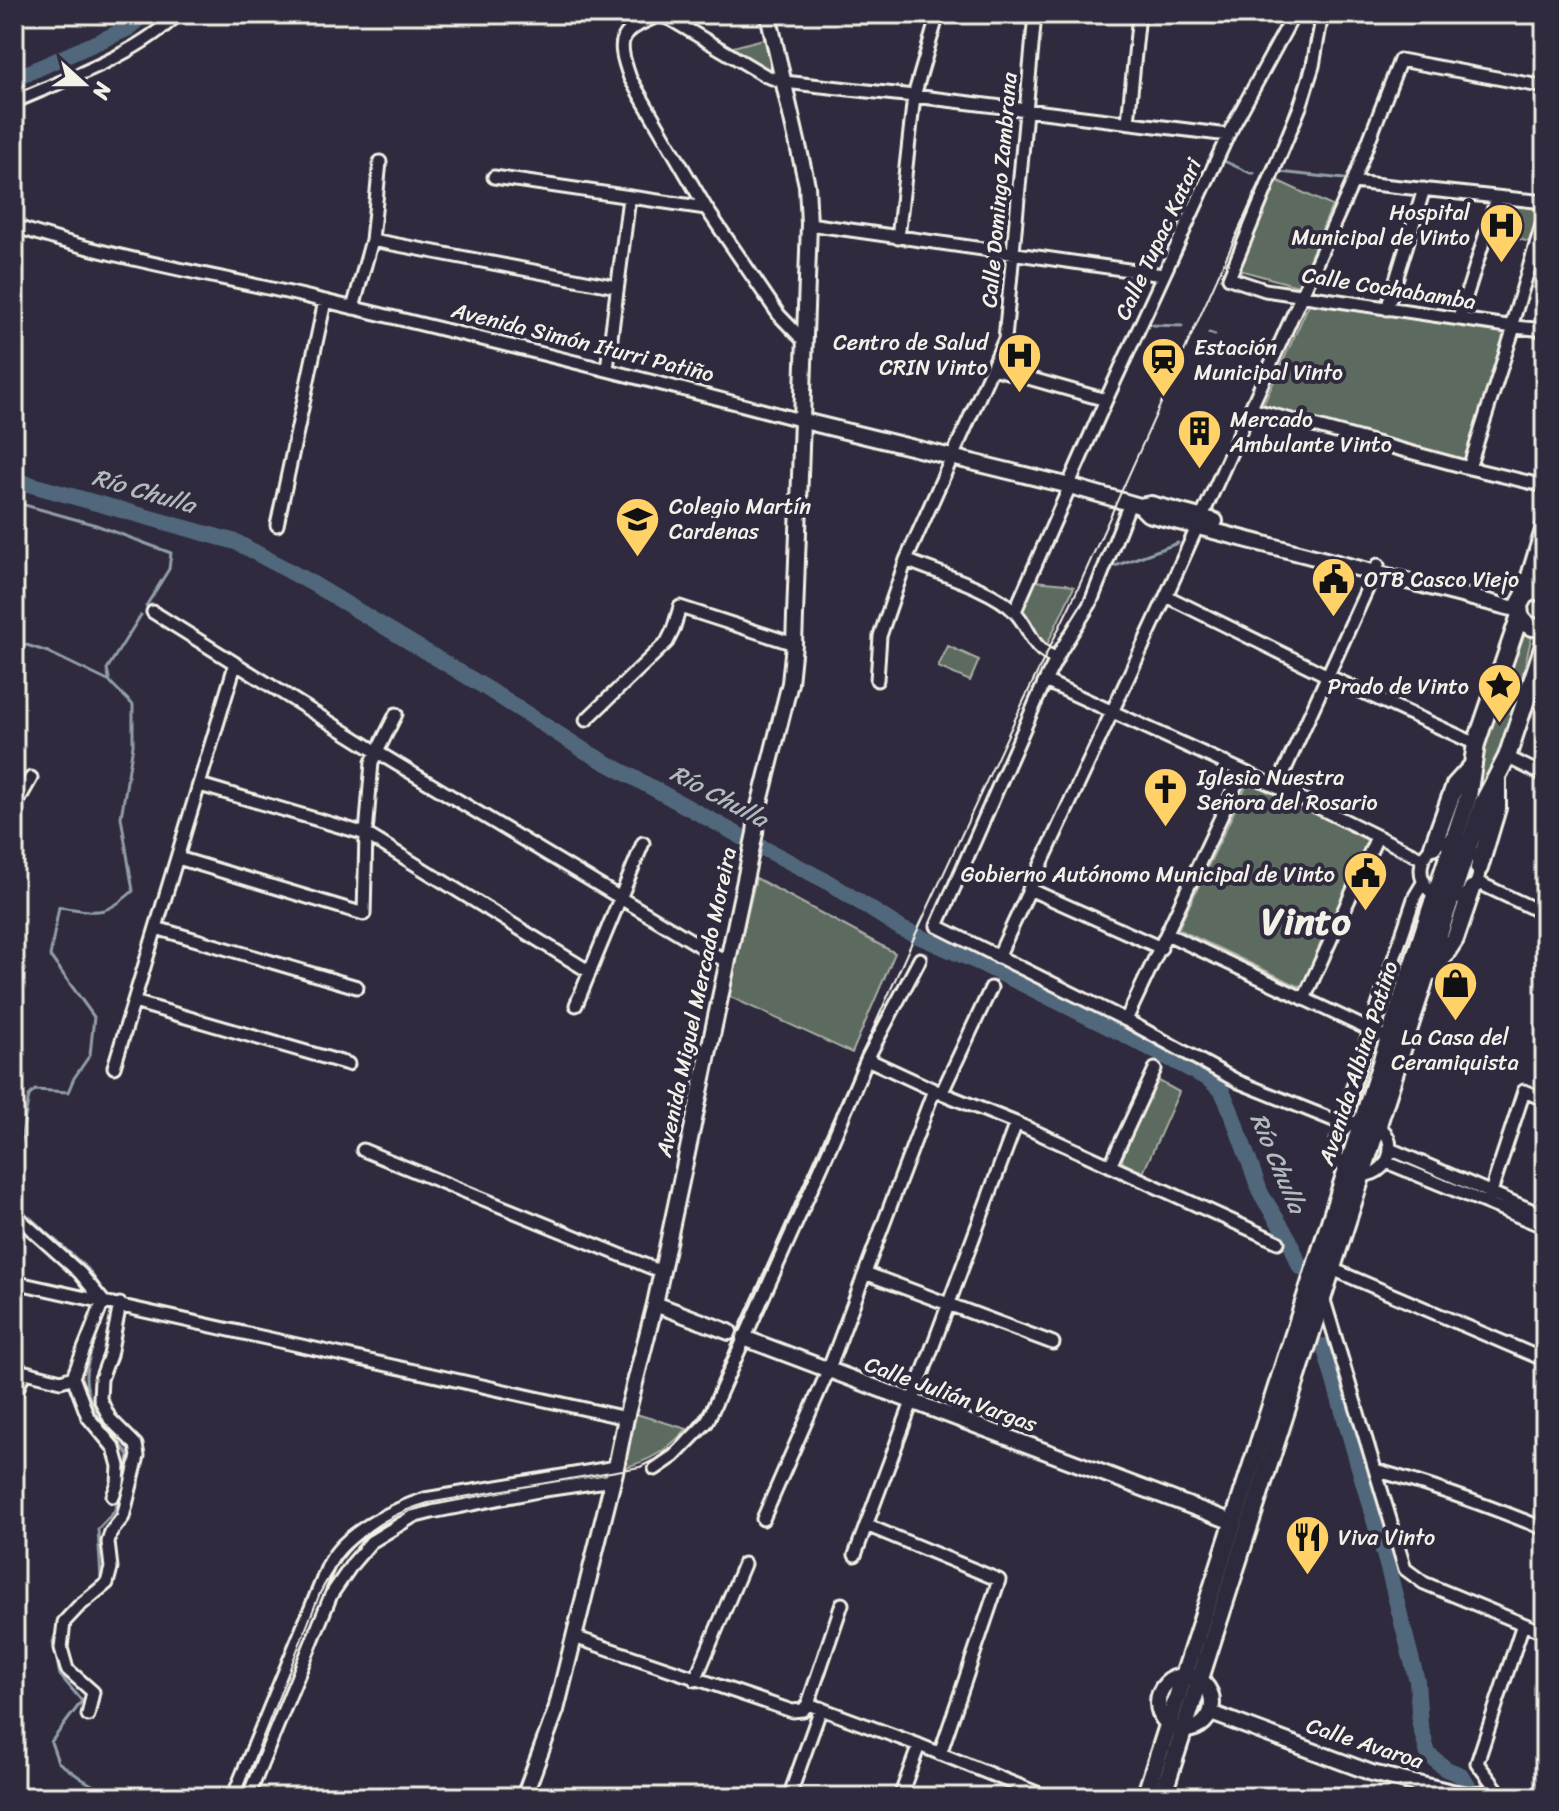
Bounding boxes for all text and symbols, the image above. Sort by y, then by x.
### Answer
north arrow [44,44,124,124]
street label: Calle Domingo Zambrana [969,70,1029,309]
text: N [81,76,124,106]
street label: Calle Tupac Katari [1103,151,1213,327]
place label: Hospital Municipal de Vinto [1291,193,1471,257]
hospital icon: Hospital Municipal de Vinto [1477,201,1525,264]
street label: Calle Cochabamba [1299,255,1479,321]
street label: Avenida Simón Iturri Patiño [447,290,718,394]
place label: Centro de Salud CRIN Vinto [833,323,989,387]
place label: Estación Municipal Vinto [1194,328,1343,392]
hospital icon: Centro de Salud CRIN Vinto [995,331,1043,394]
station icon: Estación Municipal Vinto [1139,336,1187,399]
place label: Mercado Ambulante Vinto [1229,400,1392,464]
building icon: Mercado Ambulante Vinto [1175,408,1223,471]
water label: Río Chulla [87,456,202,526]
place label: Colegio Martín Cardenas [669,487,811,551]
school or university icon: Colegio Martín Cardenas [614,495,662,558]
public building icon: OTB Casco Viejo [1309,555,1357,618]
place label: OTB Casco Viejo [1364,560,1519,599]
place icon: Prado de Vinto [1476,662,1524,725]
place label: Prado de Vinto [1327,667,1469,706]
water label: Río Chulla [662,753,777,840]
place label: Iglesia Nuestra Señora del Rosario [1196,758,1378,822]
church icon: Iglesia Nuestra Señora del Rosario [1142,766,1190,829]
street label: Avenida Miguel Mercado Moreira [644,843,748,1162]
public building icon: Gobierno Autónomo Municipal de Vinto [1342,850,1390,913]
place label: Gobierno Autónomo Municipal de Vinto [961,855,1335,894]
district label: Vinto [1261,888,1351,955]
street label: Avenida Albina Patiño [1306,956,1409,1171]
shop icon: La Casa del Ceramiquista [1431,960,1479,1023]
place label: La Casa del Ceramiquista [1391,1018,1519,1082]
water label: Río Chulla [1238,1106,1319,1222]
street label: Calle Julián Vargas [859,1345,1044,1444]
restaurant icon: Viva Vinto [1283,1513,1331,1576]
place label: Viva Vinto [1338,1518,1435,1557]
street label: Calle Avaroa [1301,1706,1430,1781]

